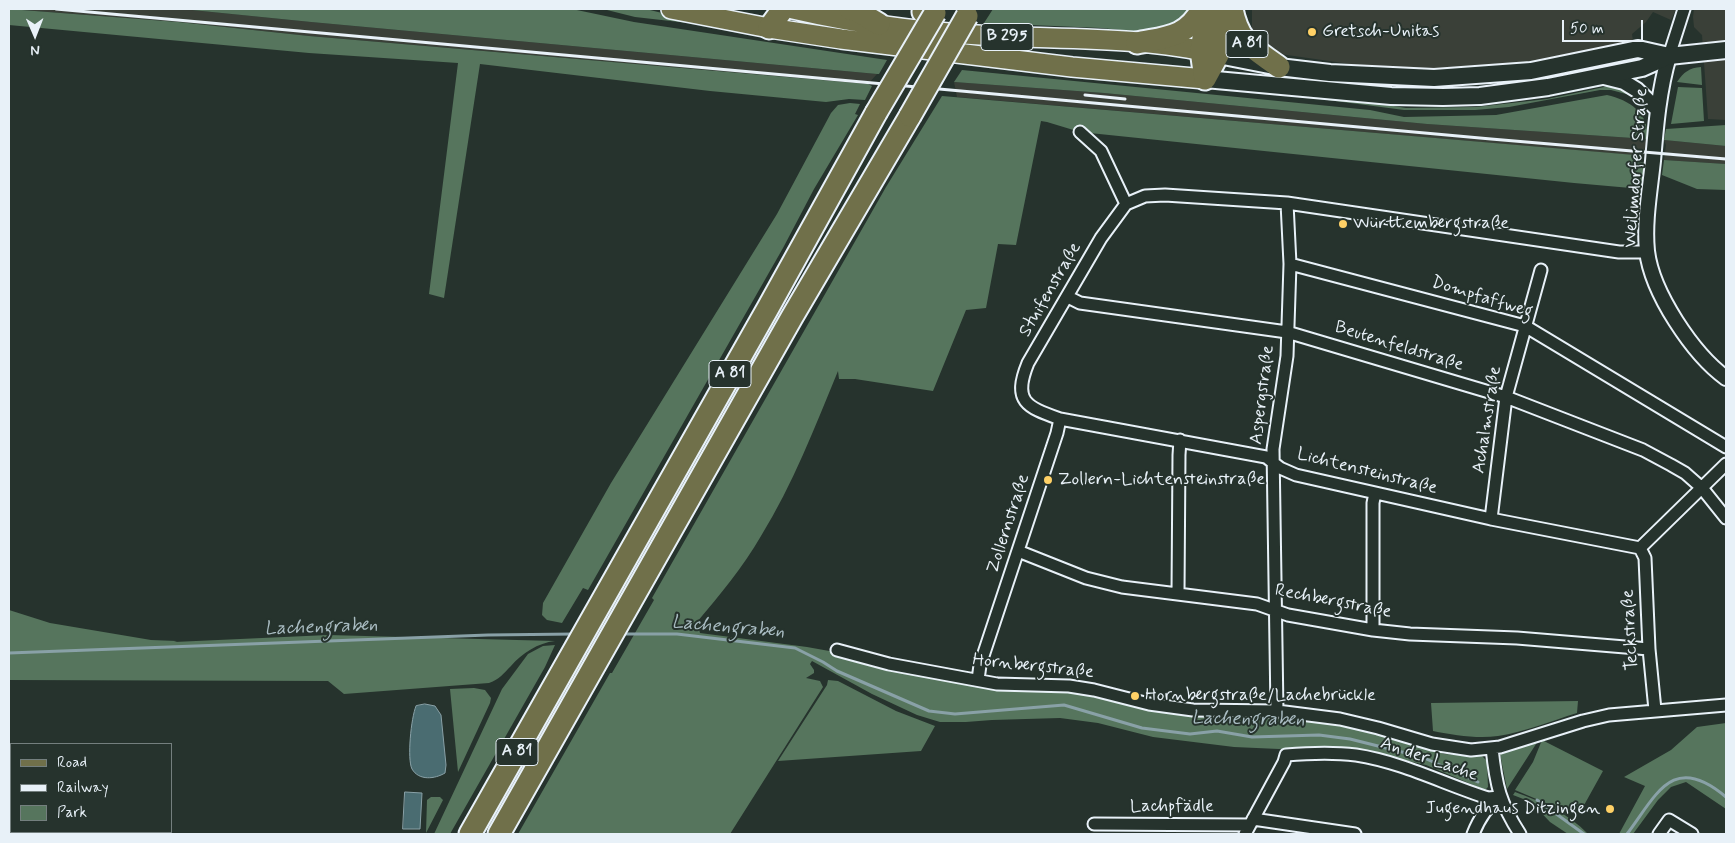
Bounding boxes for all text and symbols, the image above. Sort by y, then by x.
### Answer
north arrow [10,10,60,60]
scale bar [1565,10,1646,42]
text: 50 m [1570,19,1604,39]
place label: Gretsch-Unitas [1322,21,1439,43]
road number: B 295 [981,24,1033,51]
marker: Gretsch-Unitas [1306,26,1318,38]
road number: A 81 [1226,31,1268,58]
text: N [30,41,40,59]
street label: Weilimdorfer Straße [1621,87,1653,249]
place label: Württembergstraße [1353,213,1509,235]
marker: Württembergstraße [1337,218,1349,230]
street label: Stuifenstraße [1015,239,1087,341]
street label: Dompfaffweg [1429,272,1535,324]
street label: Beutenfeldstraße [1332,317,1466,377]
street label: Aspergstraße [1246,344,1280,446]
road number: A 81 [709,360,751,388]
street label: Achalmstraße [1469,365,1507,475]
street label: Lichtensteinstraße [1295,444,1439,500]
place label: Zollern-Lichtensteinstraße [1058,469,1265,491]
street label: Zollernstraße [983,472,1035,576]
marker: Zollern-Lichtensteinstraße [1042,474,1054,486]
street label: Rechbergstraße [1273,580,1393,624]
street label: Teckstraße [1618,589,1644,671]
water label: Lachengraben [670,612,786,644]
water label: Lachengraben [264,615,378,641]
street label: Hornbergstraße [971,650,1095,684]
place label: Hornbergstraße/Lachebrückle [1145,685,1376,707]
marker: Hornbergstraße/Lachebrückle [1129,690,1141,702]
water label: Lachengraben [1191,708,1305,732]
street label: An der Lache [1377,733,1481,787]
road number: A 81 [496,739,538,766]
legend [10,743,172,833]
text: Road [57,753,87,773]
text: Railway [57,778,109,798]
street label: Lachpfädle [1130,796,1214,818]
place label: Jugendhaus Ditzingen [1425,798,1600,820]
text: Park [57,803,87,823]
marker: Jugendhaus Ditzingen [1604,803,1616,815]

